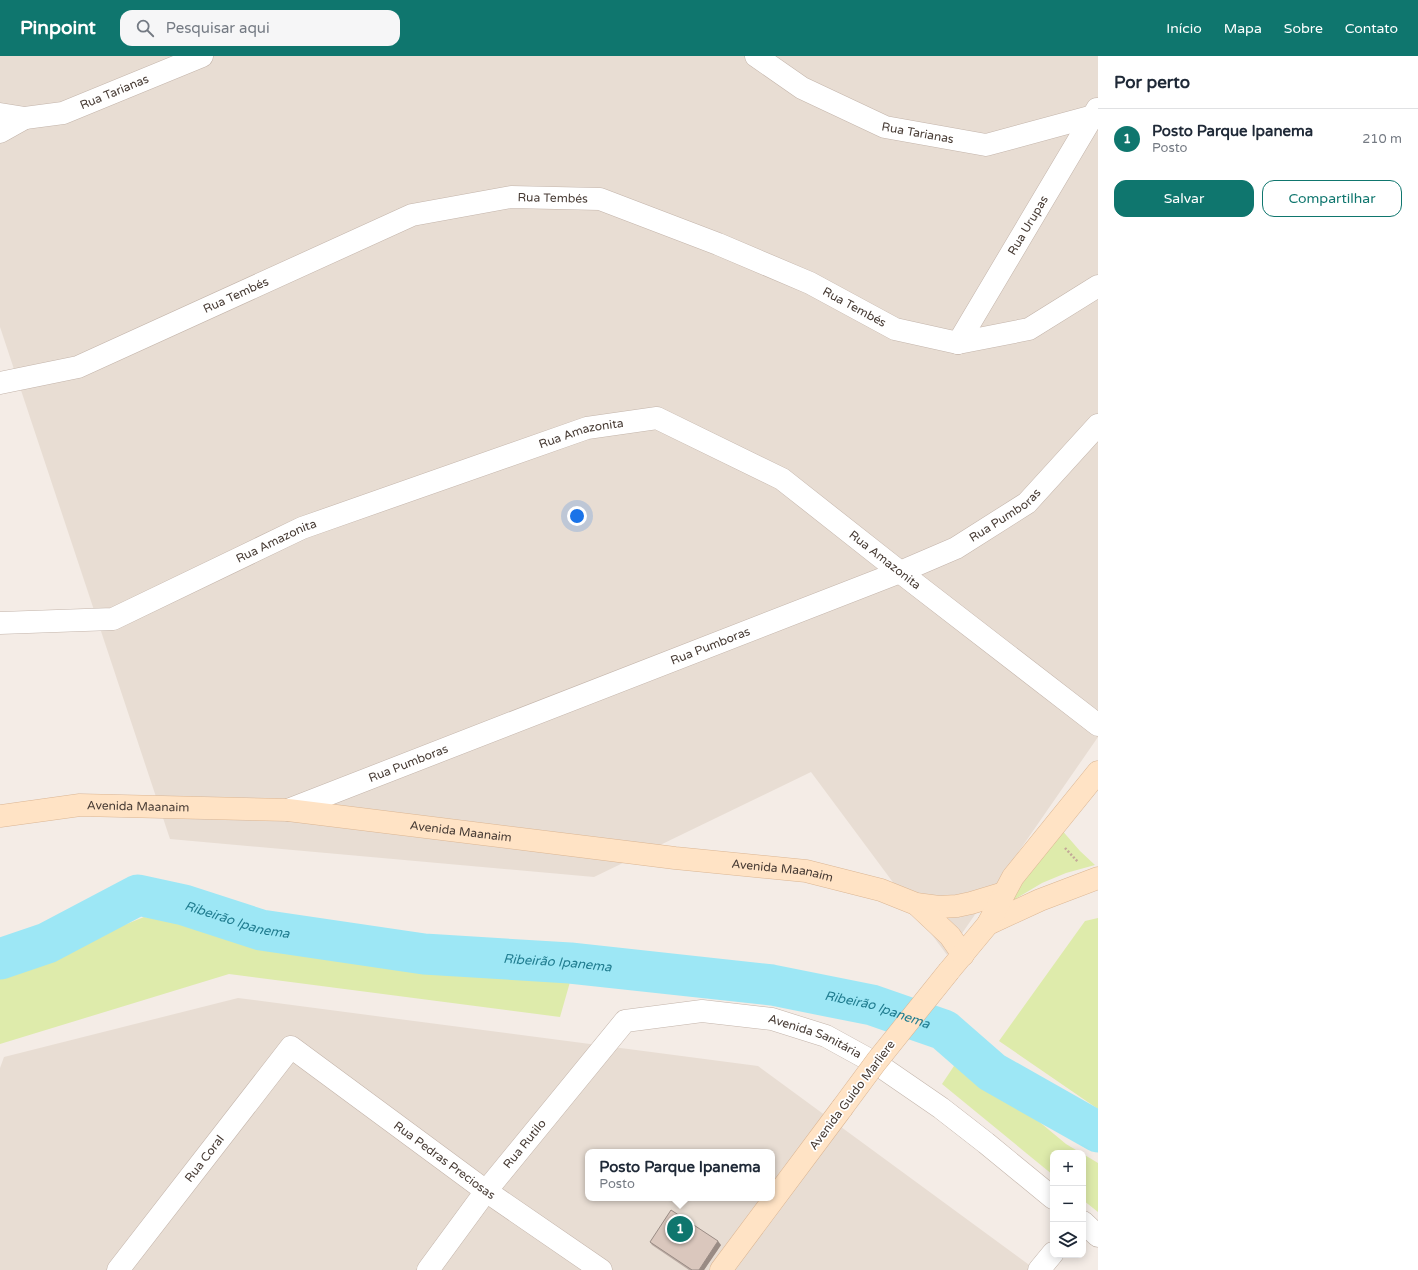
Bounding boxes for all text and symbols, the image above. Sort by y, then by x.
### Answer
search box [120,10,400,46]
text: Pinpoint [20,17,96,39]
icon: search [134,17,156,39]
text: Pesquisar aqui [166,19,270,37]
text: Início [1166,20,1202,37]
text: Mapa [1224,20,1262,37]
text: Sobre [1284,20,1323,37]
text: Contato [1345,20,1398,37]
street label: Rua Tarianas [78,72,151,112]
text: Por perto [1114,72,1190,93]
street label: Rua Tarianas [881,120,955,146]
text: Posto Parque Ipanema [1152,122,1313,140]
text: 1 [1123,131,1131,147]
text: 210 m [1362,131,1402,147]
text: Posto [1152,140,1187,156]
button: Salvar [1114,180,1254,217]
button: Compartilhar [1262,180,1402,217]
street label: Rua Tembés [518,190,588,206]
street label: Rua Urupas [1005,193,1051,257]
street label: Rua Tembés [201,274,271,316]
street label: Rua Tembés [820,284,889,330]
street label: Rua Amazonita [537,416,624,451]
street label: Rua Pumboras [967,485,1044,545]
your location [567,506,587,526]
street label: Rua Amazonita [234,516,318,566]
street label: Rua Amazonita [846,528,924,592]
street label: Rua Pumboras [668,624,752,668]
street label: Rua Pumboras [367,741,450,785]
street label: Avenida Maanaim [87,798,190,815]
street label: Avenida Maanaim [409,818,513,845]
street label: Avenida Maanaim [731,857,835,885]
water label: Ribeirão Ipanema [183,898,291,942]
water label: Ribeirão Ipanema [503,951,613,976]
water label: Ribeirão Ipanema [823,988,932,1033]
street label: Avenida Sanitária [767,1011,864,1061]
street label: Avenida Guido Marliere [806,1037,898,1153]
street label: Rua Rutilo [500,1116,549,1171]
street label: Rua Pedras Preciosas [391,1118,498,1202]
street label: Rua Coral [182,1132,227,1185]
popup [585,1149,775,1201]
map controls [1050,1150,1086,1258]
button: + [1050,1150,1086,1186]
text: Posto Parque Ipanema [599,1158,761,1176]
text: Posto [599,1176,635,1192]
button: − [1050,1186,1086,1222]
pin: 1 [667,1214,693,1244]
button: layers [1050,1222,1086,1258]

